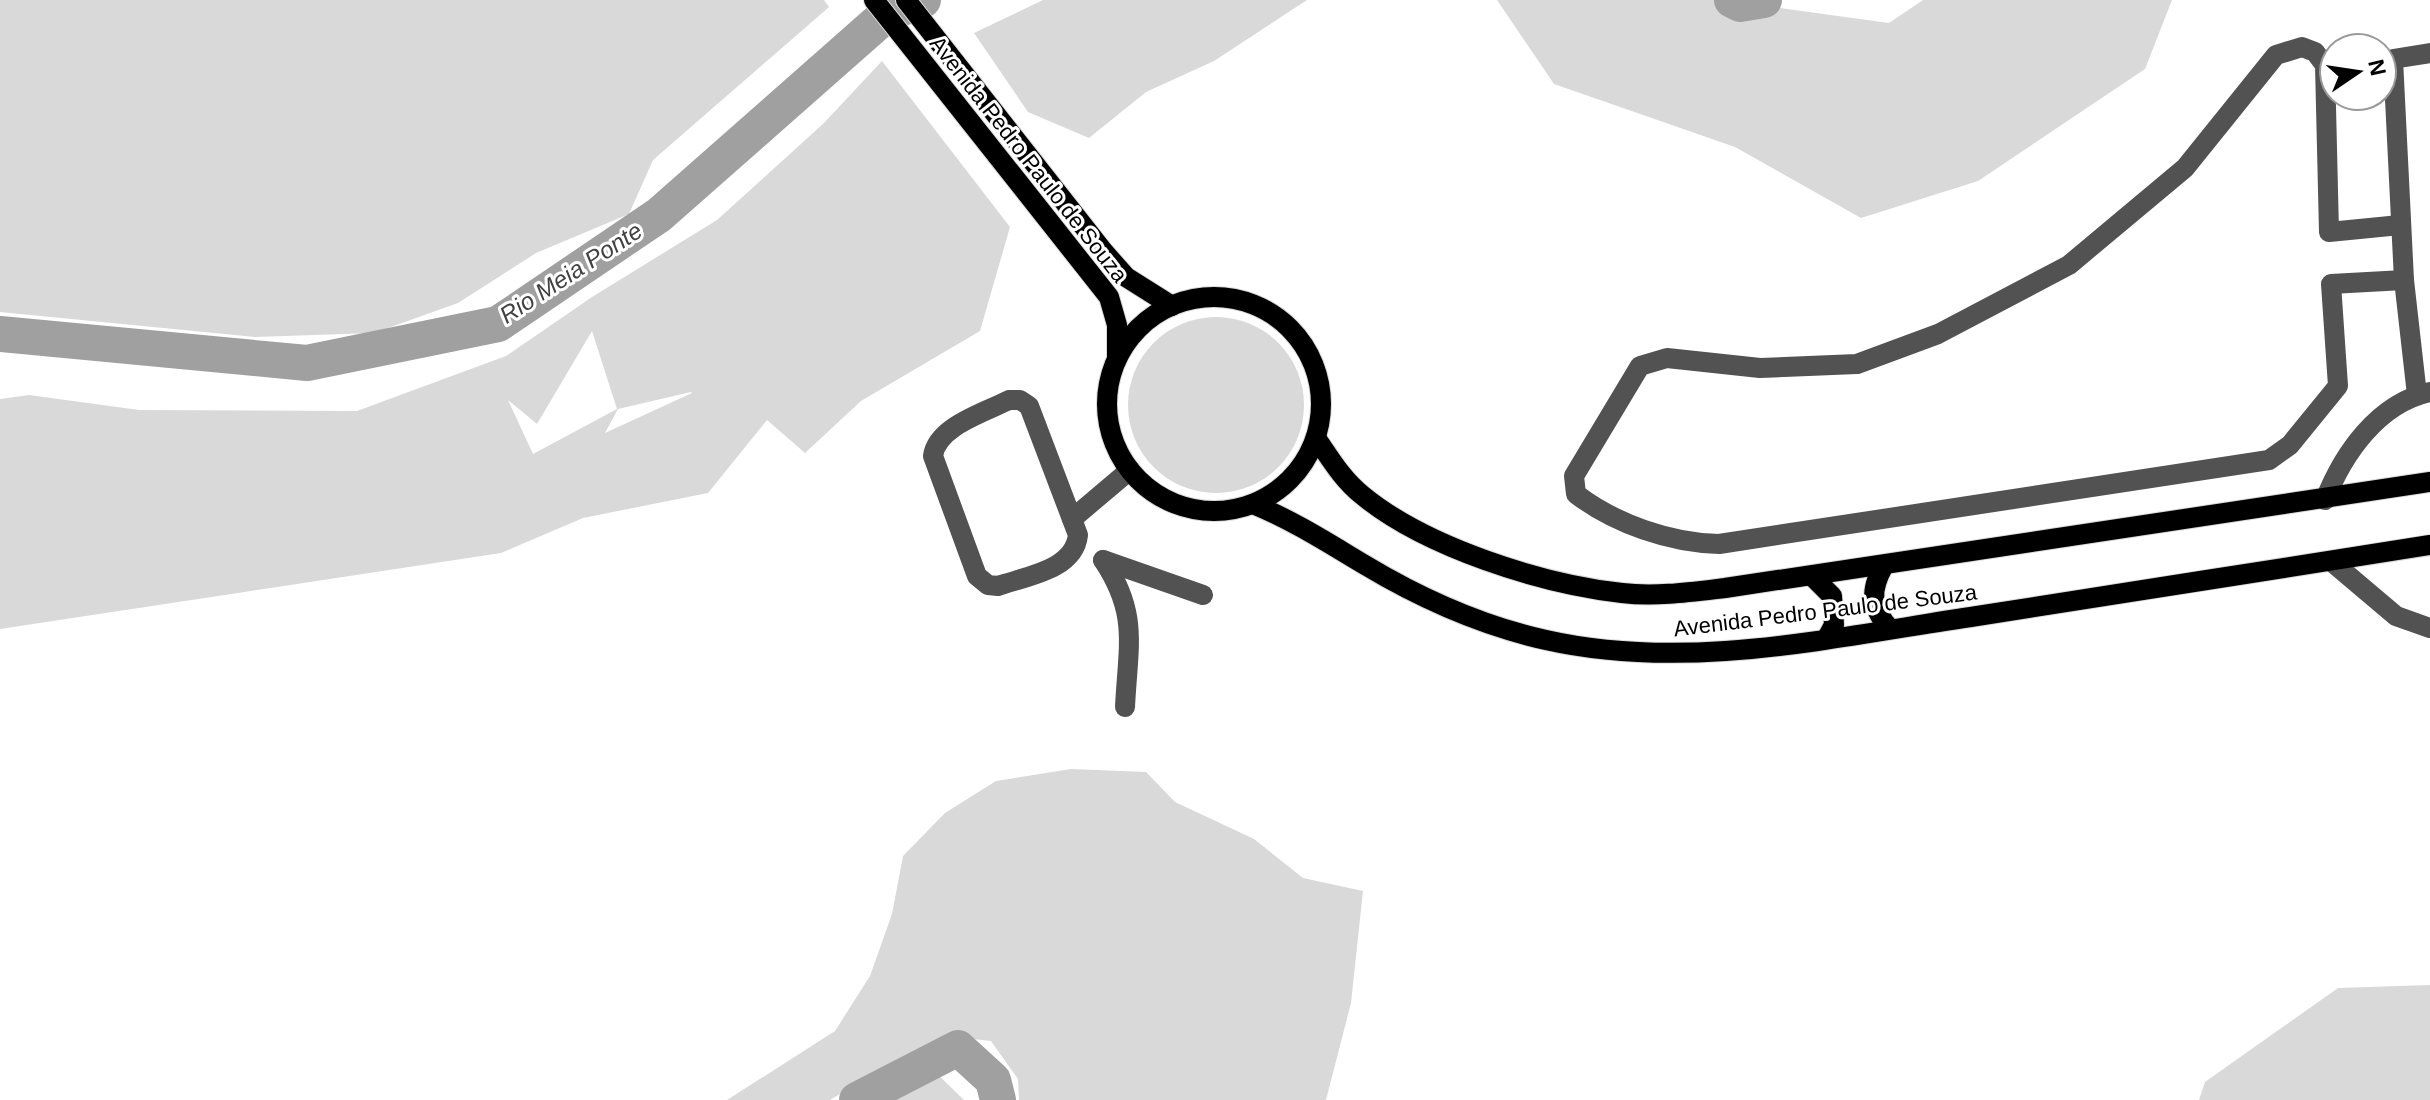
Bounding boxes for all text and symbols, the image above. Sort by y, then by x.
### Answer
street label: Avenida Pedro Paulo de Souza [925,31,1133,288]
north arrow [2318,32,2398,112]
text: N [2363,57,2391,78]
water label: Rio Meia Ponte [495,217,647,329]
street label: Avenida Pedro Paulo de Souza [1672,579,1979,642]

